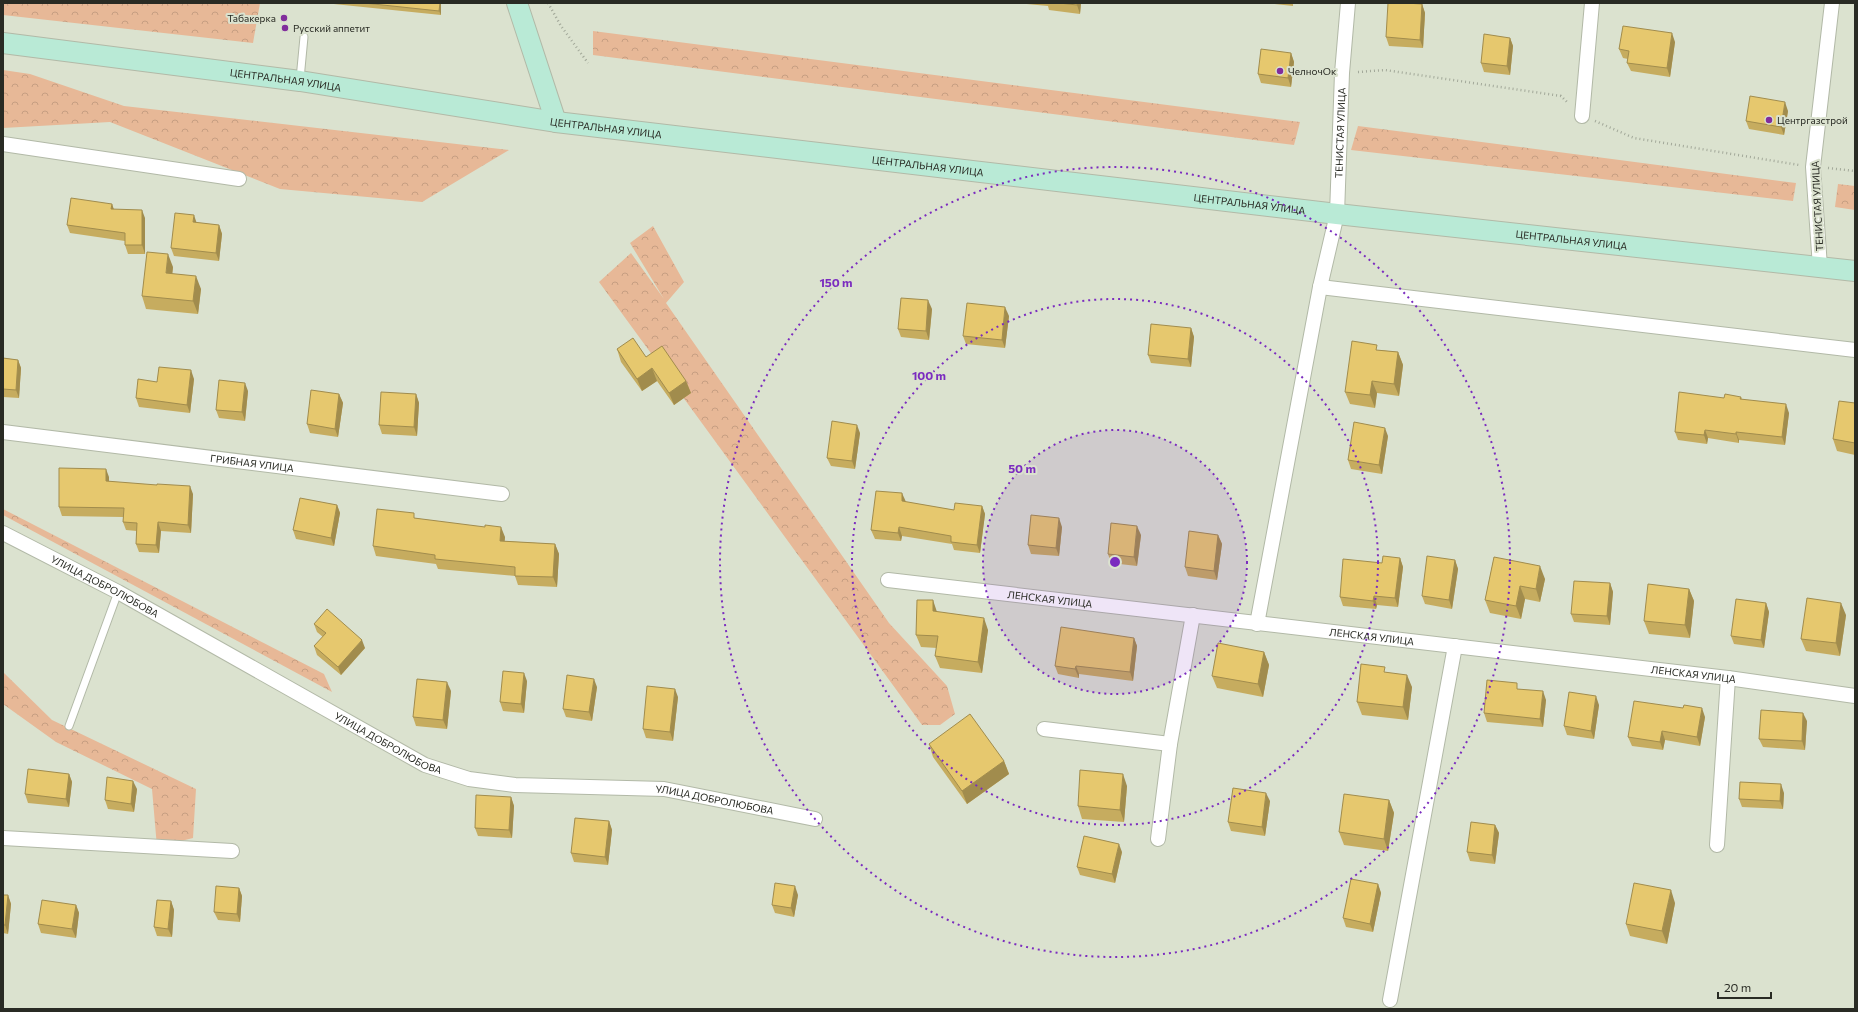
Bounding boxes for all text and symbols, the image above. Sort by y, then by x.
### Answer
place label: Табакерка [227,12,276,24]
marker: Табакерка [279,13,289,23]
place label: Русский аппетит [293,22,370,34]
marker: Русский аппетит [280,23,290,33]
place label: ЧелночОк [1288,65,1337,77]
street label: ЦЕНТРАЛЬНАЯ УЛИЦА [229,66,342,94]
marker: ЧелночОк [1275,66,1285,76]
street label: ТЕНИСТАЯ УЛИЦА [1332,87,1347,178]
place label: Центргазстрой [1777,114,1848,126]
street label: ЦЕНТРАЛЬНАЯ УЛИЦА [549,115,663,140]
marker: Центргазстрой [1764,115,1774,125]
street label: ЦЕНТРАЛЬНАЯ УЛИЦА [871,153,984,178]
street label: ТЕНИСТАЯ УЛИЦА [1809,160,1825,252]
street label: ЦЕНТРАЛЬНАЯ УЛИЦА [1193,191,1306,216]
street label: ЦЕНТРАЛЬНАЯ УЛИЦА [1515,228,1628,252]
text: 150 m [819,275,853,289]
text: 100 m [912,368,946,382]
street label: ГРИБНАЯ УЛИЦА [210,452,295,474]
text: 50 m [1008,461,1036,475]
street label: УЛИЦА ДОБРОЛЮБОВА [49,553,161,620]
centre of rings [1108,555,1122,569]
street label: ЛЕНСКАЯ УЛИЦА [1007,588,1093,610]
street label: ЛЕНСКАЯ УЛИЦА [1329,626,1415,647]
street label: ЛЕНСКАЯ УЛИЦА [1650,663,1737,685]
street label: УЛИЦА ДОБРОЛЮБОВА [333,709,444,776]
street label: УЛИЦА ДОБРОЛЮБОВА [656,783,775,817]
scale bar [1718,974,1771,1000]
text: 20 m [1724,980,1751,994]

